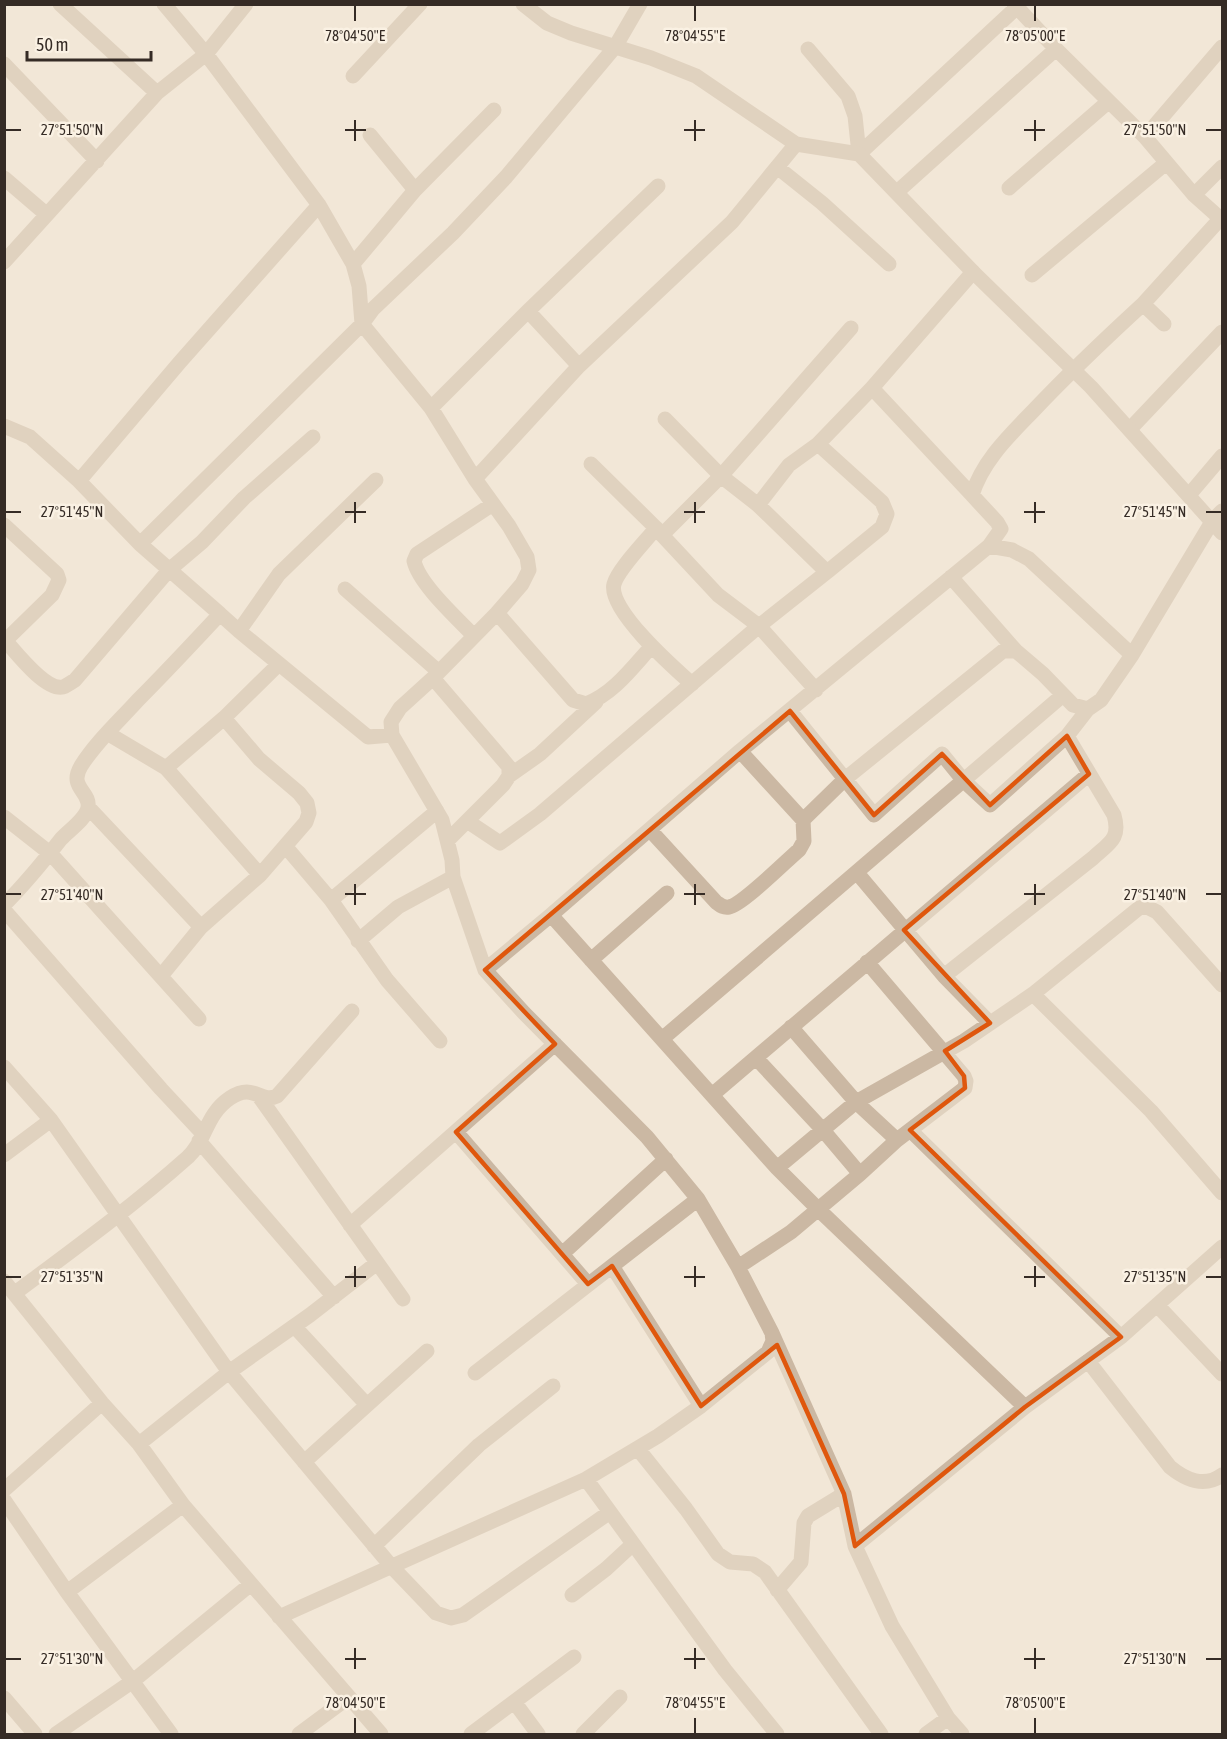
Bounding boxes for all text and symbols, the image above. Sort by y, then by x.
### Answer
scale bar [27,24,152,62]
text: 78°04'50"E [325,27,386,44]
text: 78°04'55"E [665,27,726,44]
text: 78°05'00"E [1005,27,1066,44]
text: 50 m [36,34,68,55]
text: 27°51'50"N [41,121,103,138]
text: 27°51'50"N [1124,121,1186,138]
text: 27°51'45"N [41,503,103,520]
text: 27°51'45"N [1124,503,1186,520]
text: 27°51'40"N [41,886,103,903]
text: 27°51'40"N [1124,886,1186,903]
text: 27°51'35"N [41,1268,103,1285]
text: 27°51'35"N [1124,1268,1186,1285]
text: 27°51'30"N [41,1650,103,1667]
text: 27°51'30"N [1124,1650,1186,1667]
text: 78°04'50"E [325,1694,386,1711]
text: 78°04'55"E [665,1694,726,1711]
text: 78°05'00"E [1005,1694,1066,1711]

